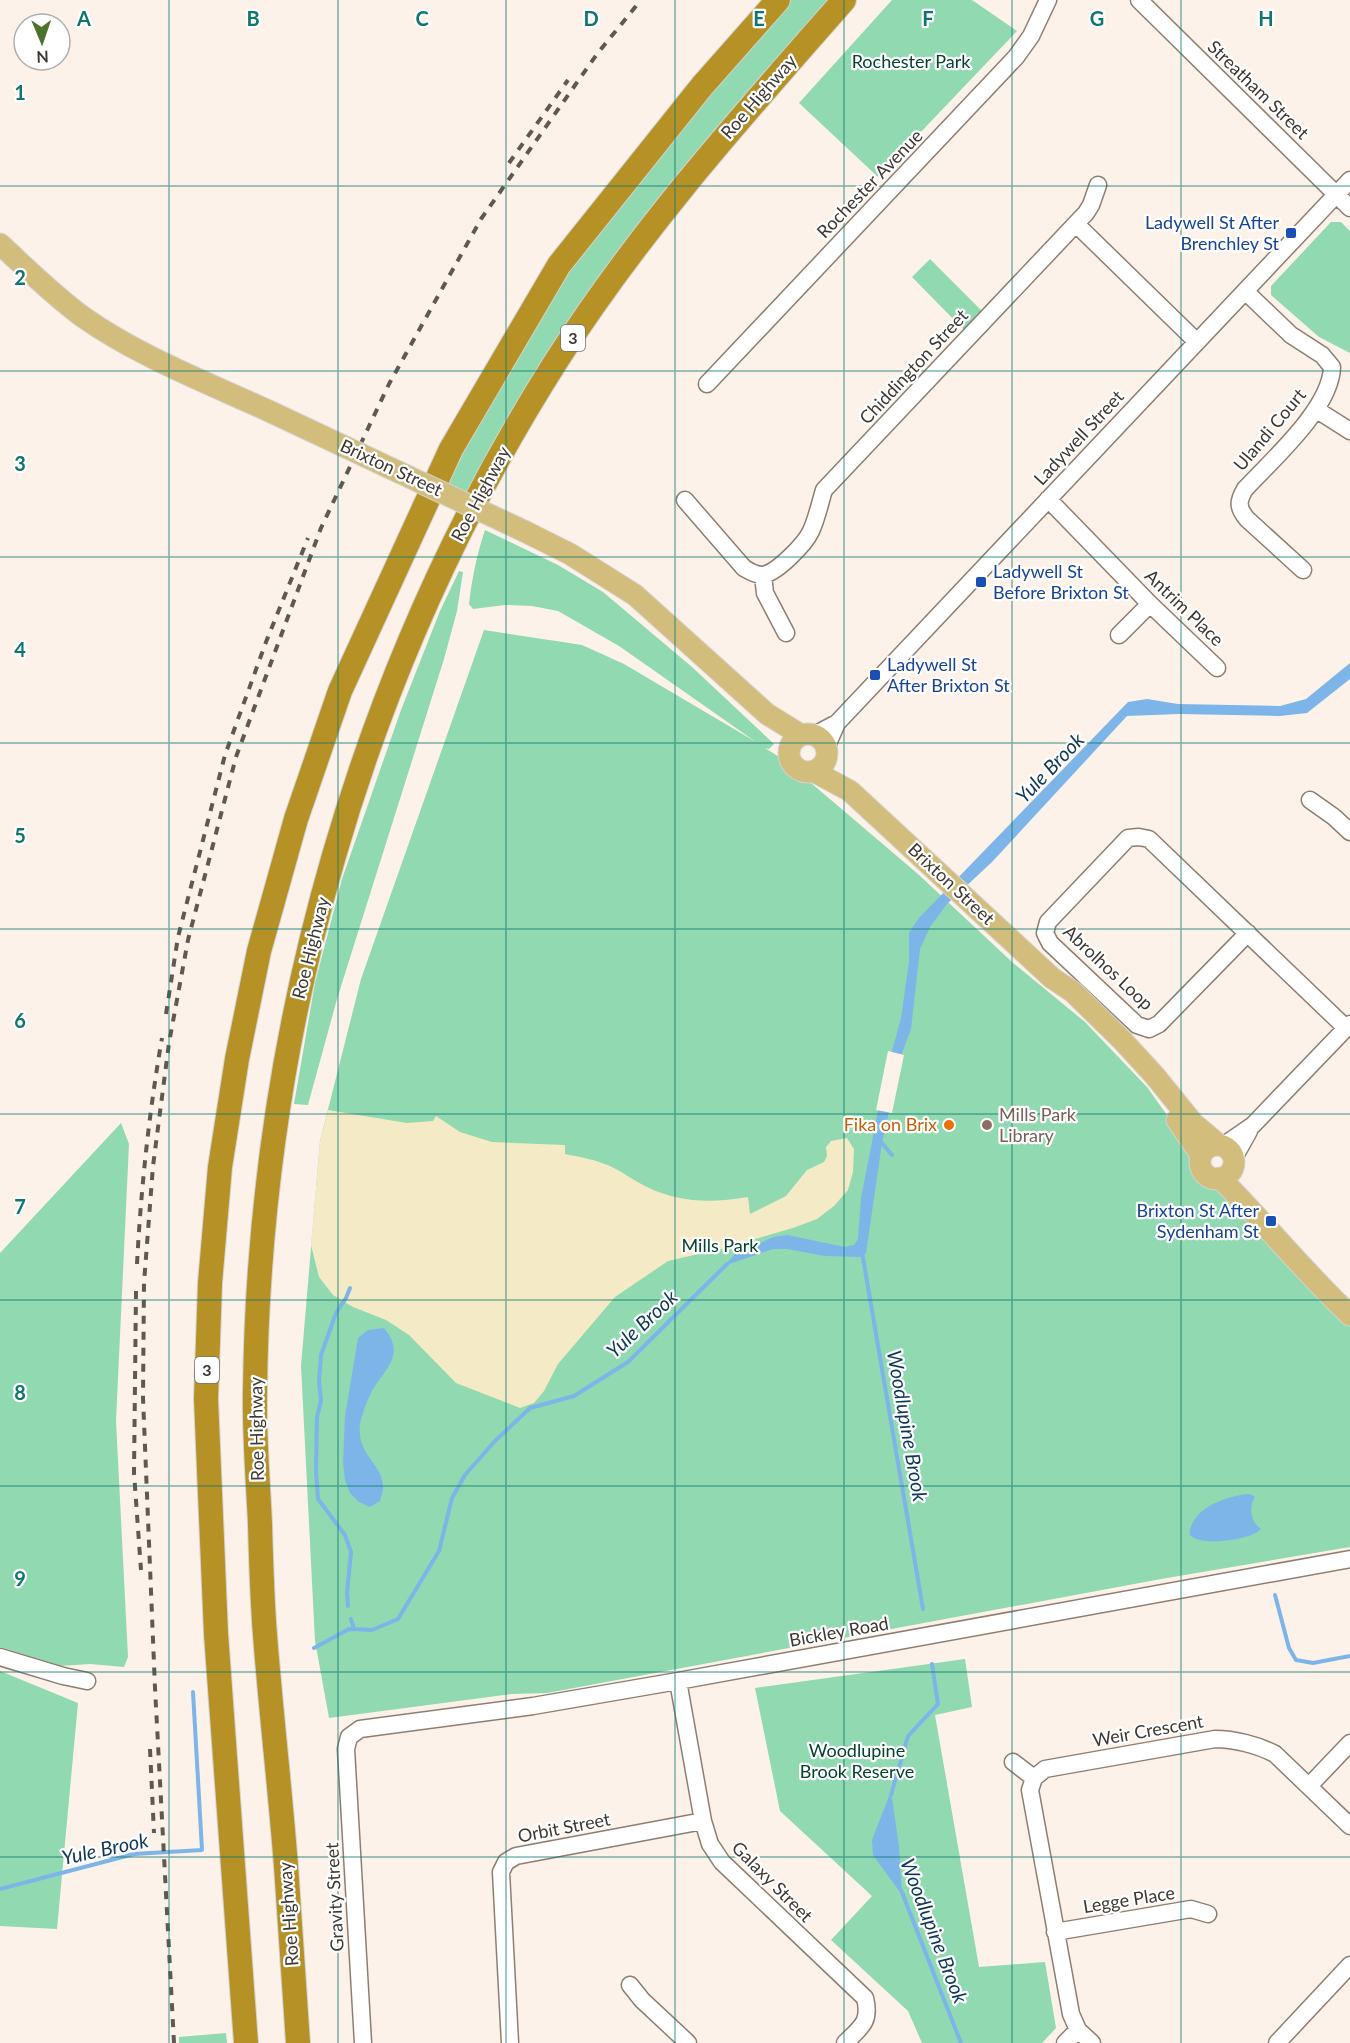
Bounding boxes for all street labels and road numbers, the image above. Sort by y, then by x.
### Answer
street label: Streatham Street [1203,35,1314,144]
street label: Roe Highway [716,49,801,143]
street label: Rochester Avenue [812,124,927,242]
street label: Chiddington Street [854,304,972,428]
road number: 3 [561,325,585,351]
street label: Ulandi Court [1229,383,1310,475]
street label: Ladywell Street [1029,385,1128,489]
street label: Brixton Street [337,434,446,501]
street label: Roe Highway [446,442,515,545]
street label: Antrim Place [1141,564,1229,650]
street label: Brixton Street [904,838,1000,929]
street label: Roe Highway [287,894,333,1001]
street label: Abrolhos Loop [1059,920,1158,1014]
road number: 3 [195,1357,219,1383]
street label: Roe Highway [244,1376,268,1481]
street label: Bickley Road [787,1611,890,1651]
street label: Weir Crescent [1091,1709,1205,1751]
street label: Orbit Street [516,1807,612,1847]
street label: Galaxy Street [728,1836,818,1927]
street label: Gravity Street [320,1841,348,1952]
street label: Roe Highway [273,1861,303,1967]
street label: Legge Place [1081,1881,1176,1917]

